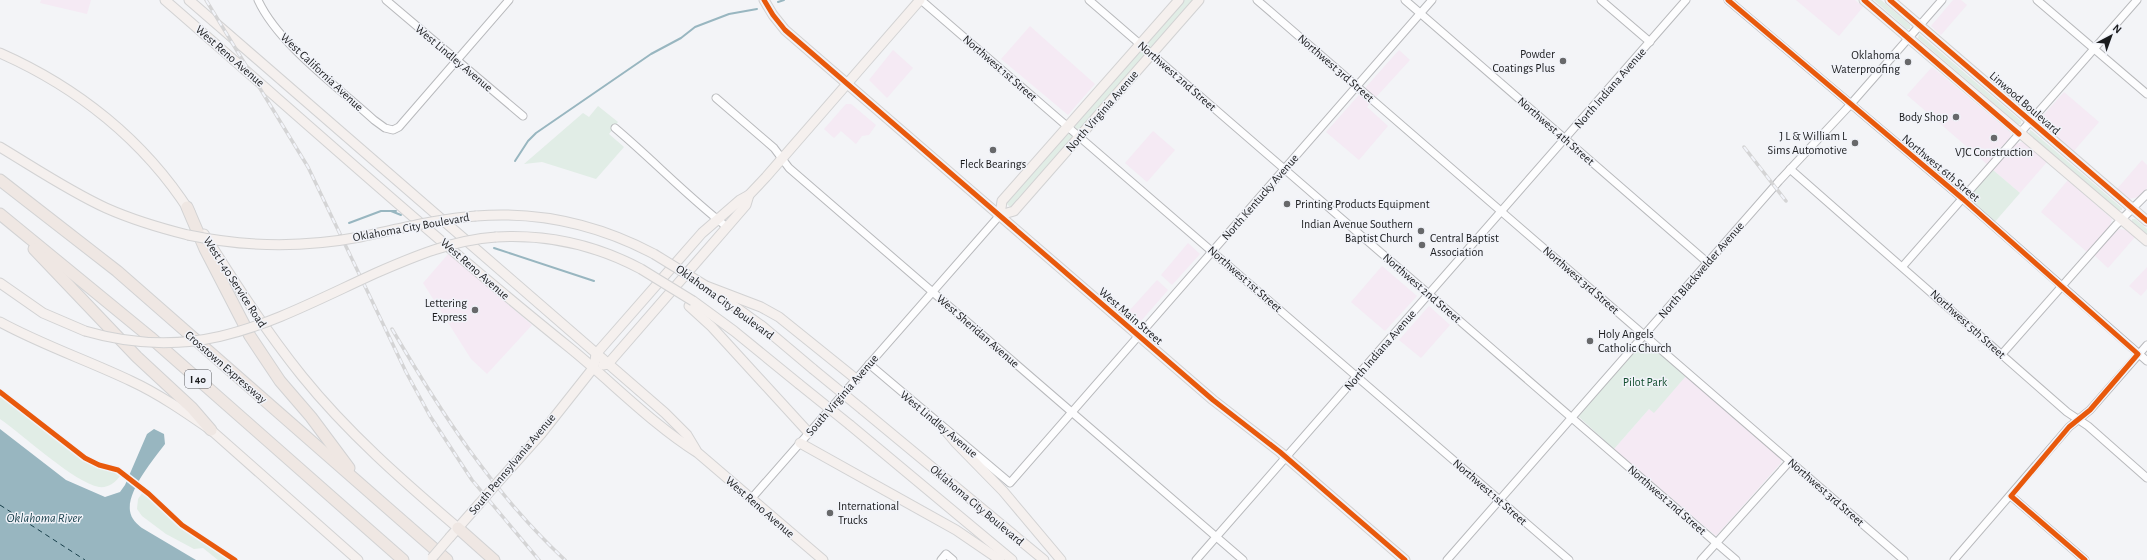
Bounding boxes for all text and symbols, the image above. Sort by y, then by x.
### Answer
north arrow [2091,16,2131,56]
street label: West Lindley Avenue [412,22,495,94]
text: N [2111,22,2124,35]
street label: West Reno Avenue [193,23,267,89]
street label: West California Avenue [278,31,366,113]
street label: Northwest 3rd Street [1296,32,1376,104]
street label: Northwest 1st Street [961,33,1039,103]
street label: Northwest 2nd Street [1136,39,1219,113]
street label: North Indiana Avenue [1572,46,1648,130]
place label: Powder Coatings Plus [1493,48,1555,74]
place label: Oklahoma Waterproofing [1831,49,1900,75]
marker: Powder Coatings Plus [1558,56,1568,66]
marker: Oklahoma Waterproofing [1903,57,1913,67]
street label: North Virginia Avenue [1064,68,1140,154]
street label: Linwood Boulevard [1987,69,2063,137]
street label: Northwest 4th Street [1515,95,1597,168]
place label: Body Shop [1899,111,1948,124]
marker: Body Shop [1951,112,1961,122]
place label: J L & William L Sims Automotive [1768,130,1847,156]
street label: Northwest 6th Street [1900,132,1982,204]
marker: VJC Construction [1989,133,1999,143]
marker: J L & William L Sims Automotive [1850,138,1860,148]
marker: Fleck Bearings [988,145,998,155]
place label: VJC Construction [1955,146,2033,158]
street label: North Kentucky Avenue [1219,152,1301,243]
place label: Fleck Bearings [960,158,1026,170]
place label: Printing Products Equipment [1295,198,1430,210]
marker: Printing Products Equipment [1282,199,1292,209]
street label: Oklahoma City Boulevard [352,211,470,244]
place label: Indian Avenue Southern Baptist Church [1301,218,1413,244]
street label: North Blackwelder Avenue [1656,219,1746,321]
marker: Indian Avenue Southern Baptist Church [1416,226,1426,236]
place label: Central Baptist Association [1430,232,1499,258]
street label: West I-40 Service Road [201,234,269,330]
street label: West Reno Avenue [438,236,512,302]
marker: Central Baptist Association [1417,240,1427,250]
street label: Northwest 1st Street [1206,244,1284,314]
street label: Northwest 3rd Street [1541,244,1621,316]
street label: Northwest 2nd Street [1381,251,1464,325]
street label: Oklahoma City Boulevard [673,262,776,342]
street label: West Main Street [1097,285,1165,347]
street label: Northwest 5th Street [1928,287,2008,361]
street label: West Sheridan Avenue [934,292,1022,370]
place label: Lettering Express [425,297,467,323]
marker: Lettering Express [470,305,480,315]
street label: North Indiana Avenue [1342,308,1418,392]
street label: Crosstown Expressway [182,328,269,406]
place label: Holy Angels Catholic Church [1598,328,1671,354]
marker: Holy Angels Catholic Church [1585,336,1595,346]
street label: South Virginia Avenue [804,352,880,438]
road number: I 40 [185,370,211,388]
park label: Pilot Park [1623,376,1668,388]
street label: West Lindley Avenue [897,388,980,460]
street label: South Pennsylvania Avenue [466,411,558,517]
street label: Northwest 3rd Street [1786,456,1866,528]
street label: Northwest 1st Street [1451,457,1529,527]
street label: Oklahoma City Boulevard [927,462,1026,548]
street label: Northwest 2nd Street [1626,463,1709,537]
street label: West Reno Avenue [723,474,797,540]
place label: International Trucks [838,500,899,526]
marker: International Trucks [825,508,835,518]
water label: Oklahoma River [6,512,82,525]

